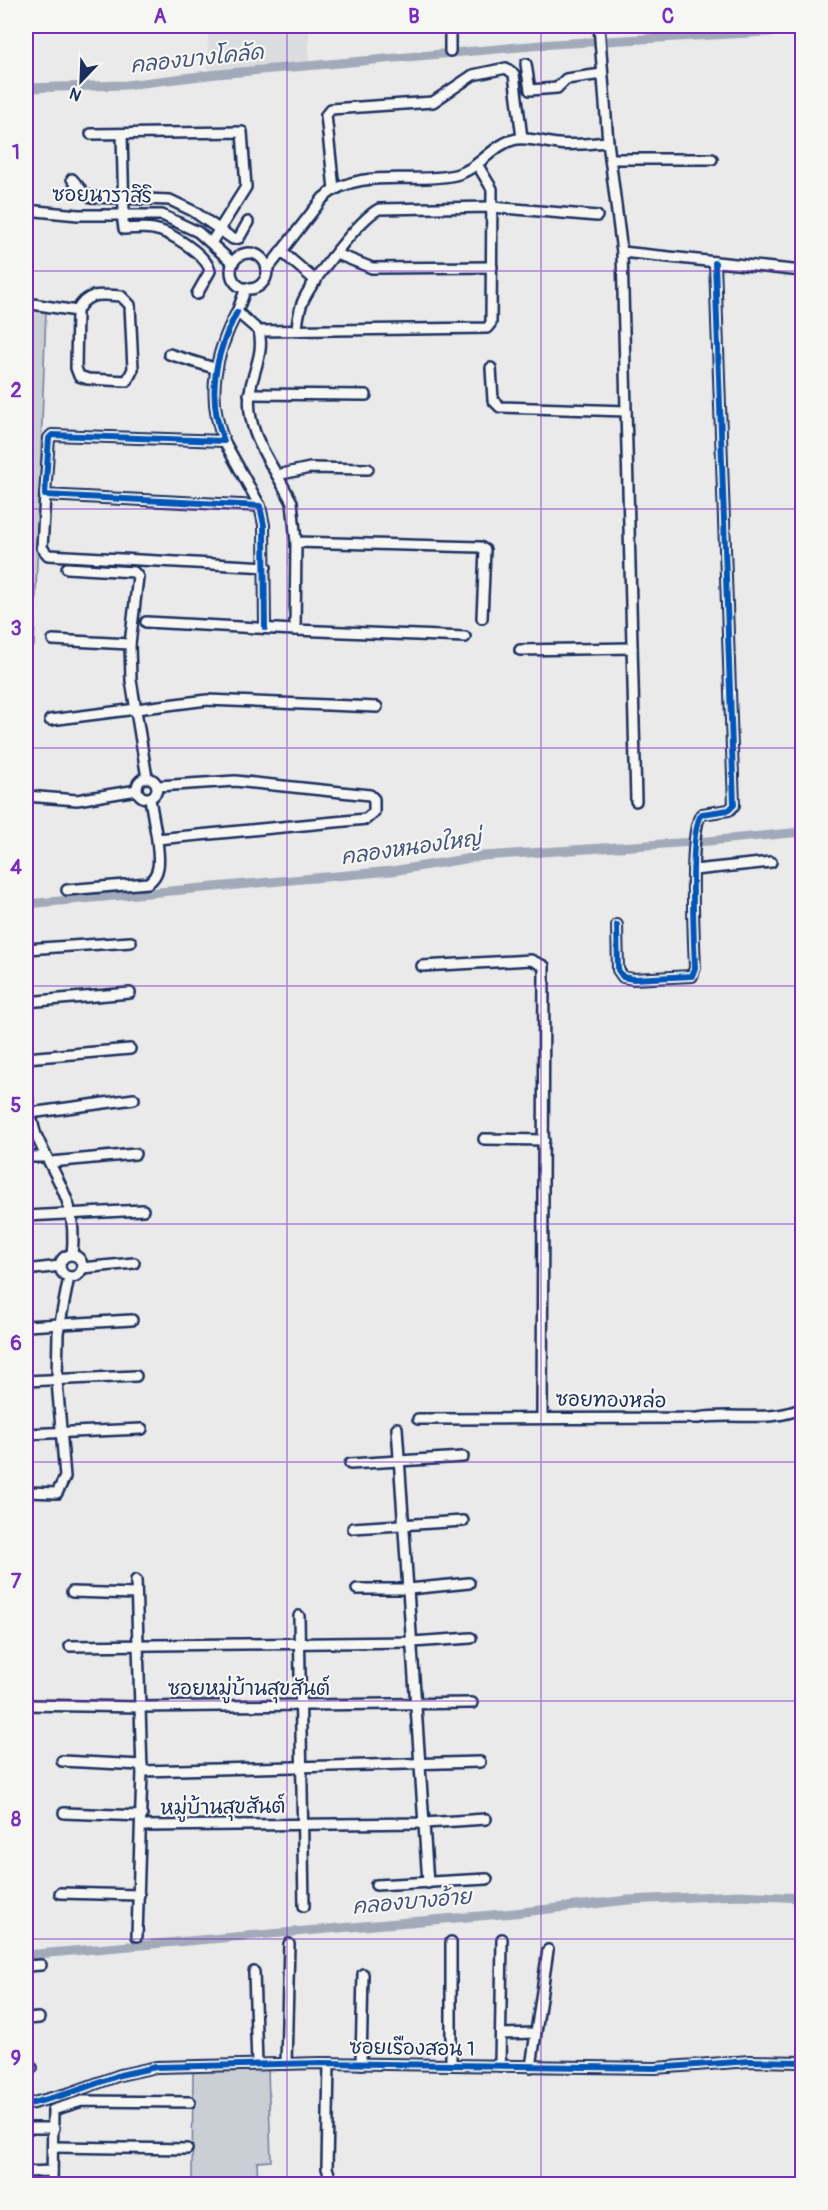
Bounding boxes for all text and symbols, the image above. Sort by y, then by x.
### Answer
text: A [154,4,167,29]
text: B [408,4,420,29]
text: C [662,4,674,29]
water label: คลองบางโคลัด [129,37,266,79]
north arrow [51,51,111,111]
text: N [66,82,84,105]
text: 1 [12,140,20,165]
street label: ซอยนาราสิริ [52,182,152,208]
text: 2 [10,378,22,403]
text: 3 [10,616,22,641]
water label: คลองหนองใหญ่ [339,823,487,871]
text: 4 [10,855,22,880]
text: 5 [11,1093,22,1118]
text: 6 [10,1331,22,1356]
street label: ซอยทองหล่อ [555,1386,667,1413]
text: 7 [11,1569,22,1594]
street label: ซอยหมู่บ้านสุขสันต์ [168,1675,330,1704]
street label: หมู่บ้านสุขสันต์ [160,1792,286,1824]
text: 8 [11,1807,21,1832]
water label: คลองบางอ้าย [351,1883,475,1921]
street label: ซอยเรืองสอน 1 [349,2034,475,2062]
text: 9 [11,2046,21,2071]

